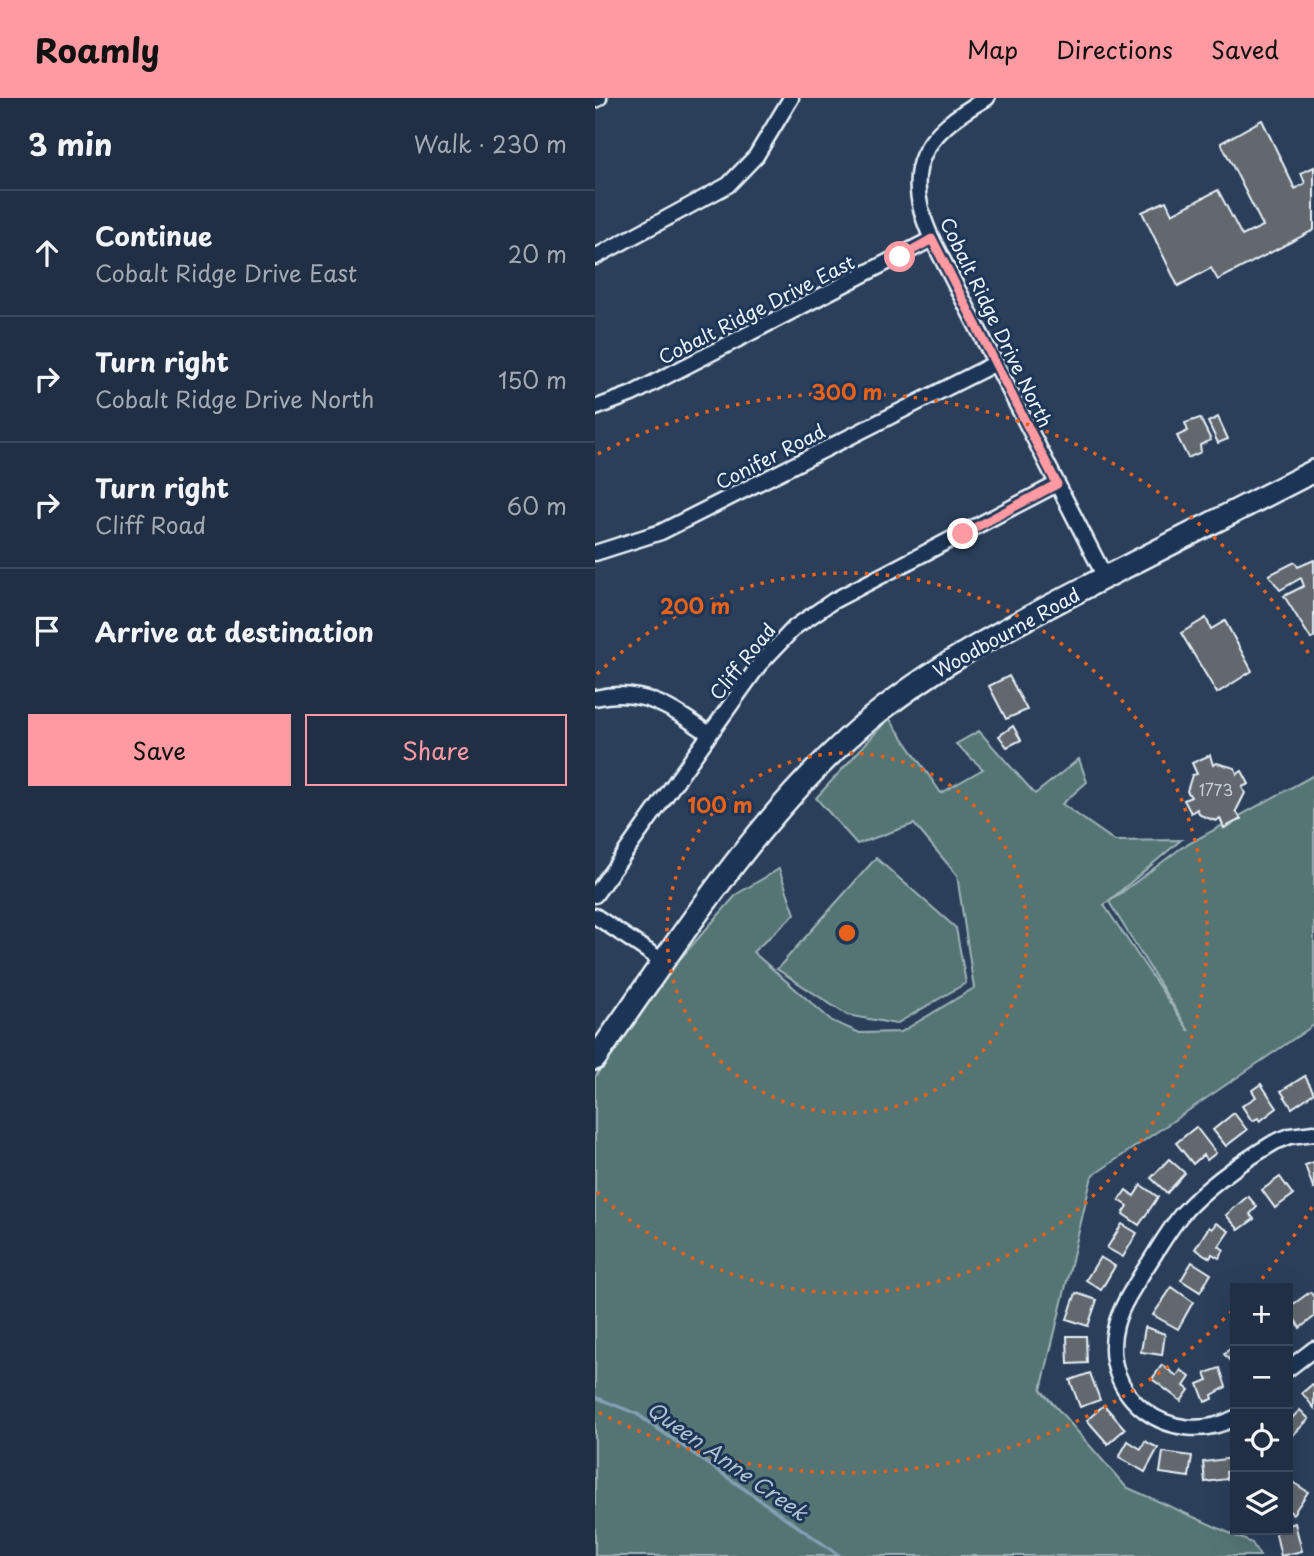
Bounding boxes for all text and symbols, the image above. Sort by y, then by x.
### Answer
text: Roamly [35,24,160,74]
text: Map [967,31,1018,67]
text: Directions [1056,31,1173,67]
text: Saved [1211,31,1279,67]
text: 3 min [28,121,113,166]
text: Walk · 230 m [414,126,567,161]
street label: Cobalt Ridge Drive North [934,212,1060,432]
text: Continue [95,216,212,255]
icon: ahead [28,234,66,272]
text: 20 m [508,236,567,271]
route start [884,241,915,272]
street label: Cobalt Ridge Drive East [653,247,859,371]
text: Cobalt Ridge Drive East [95,255,357,290]
text: Turn right [95,342,229,381]
icon: right [28,360,66,398]
text: 150 m [498,362,567,397]
text: 300 m [812,375,882,407]
text: Cobalt Ridge Drive North [95,381,374,416]
street label: Conifer Road [710,416,830,496]
text: Turn right [95,468,229,507]
icon: right [28,486,66,524]
text: 60 m [507,488,567,523]
text: Cliff Road [95,507,206,542]
route end [947,518,978,549]
street label: Woodbourne Road [927,580,1085,684]
text: 200 m [660,589,730,621]
icon: arrive [28,612,66,650]
text: Arrive at destination [95,612,374,651]
street label: Cliff Road [702,617,782,705]
button: Save [28,714,291,786]
button: Share [305,714,567,786]
house number: 1773 [1199,777,1233,801]
text: 100 m [687,788,753,820]
centre of rings [835,921,859,945]
map controls [1230,1283,1293,1535]
button: + [1230,1283,1293,1346]
button: − [1230,1346,1293,1409]
water label: Queen Anne Creek [641,1392,816,1528]
button: locate [1230,1409,1293,1472]
button: layers [1230,1472,1293,1535]

